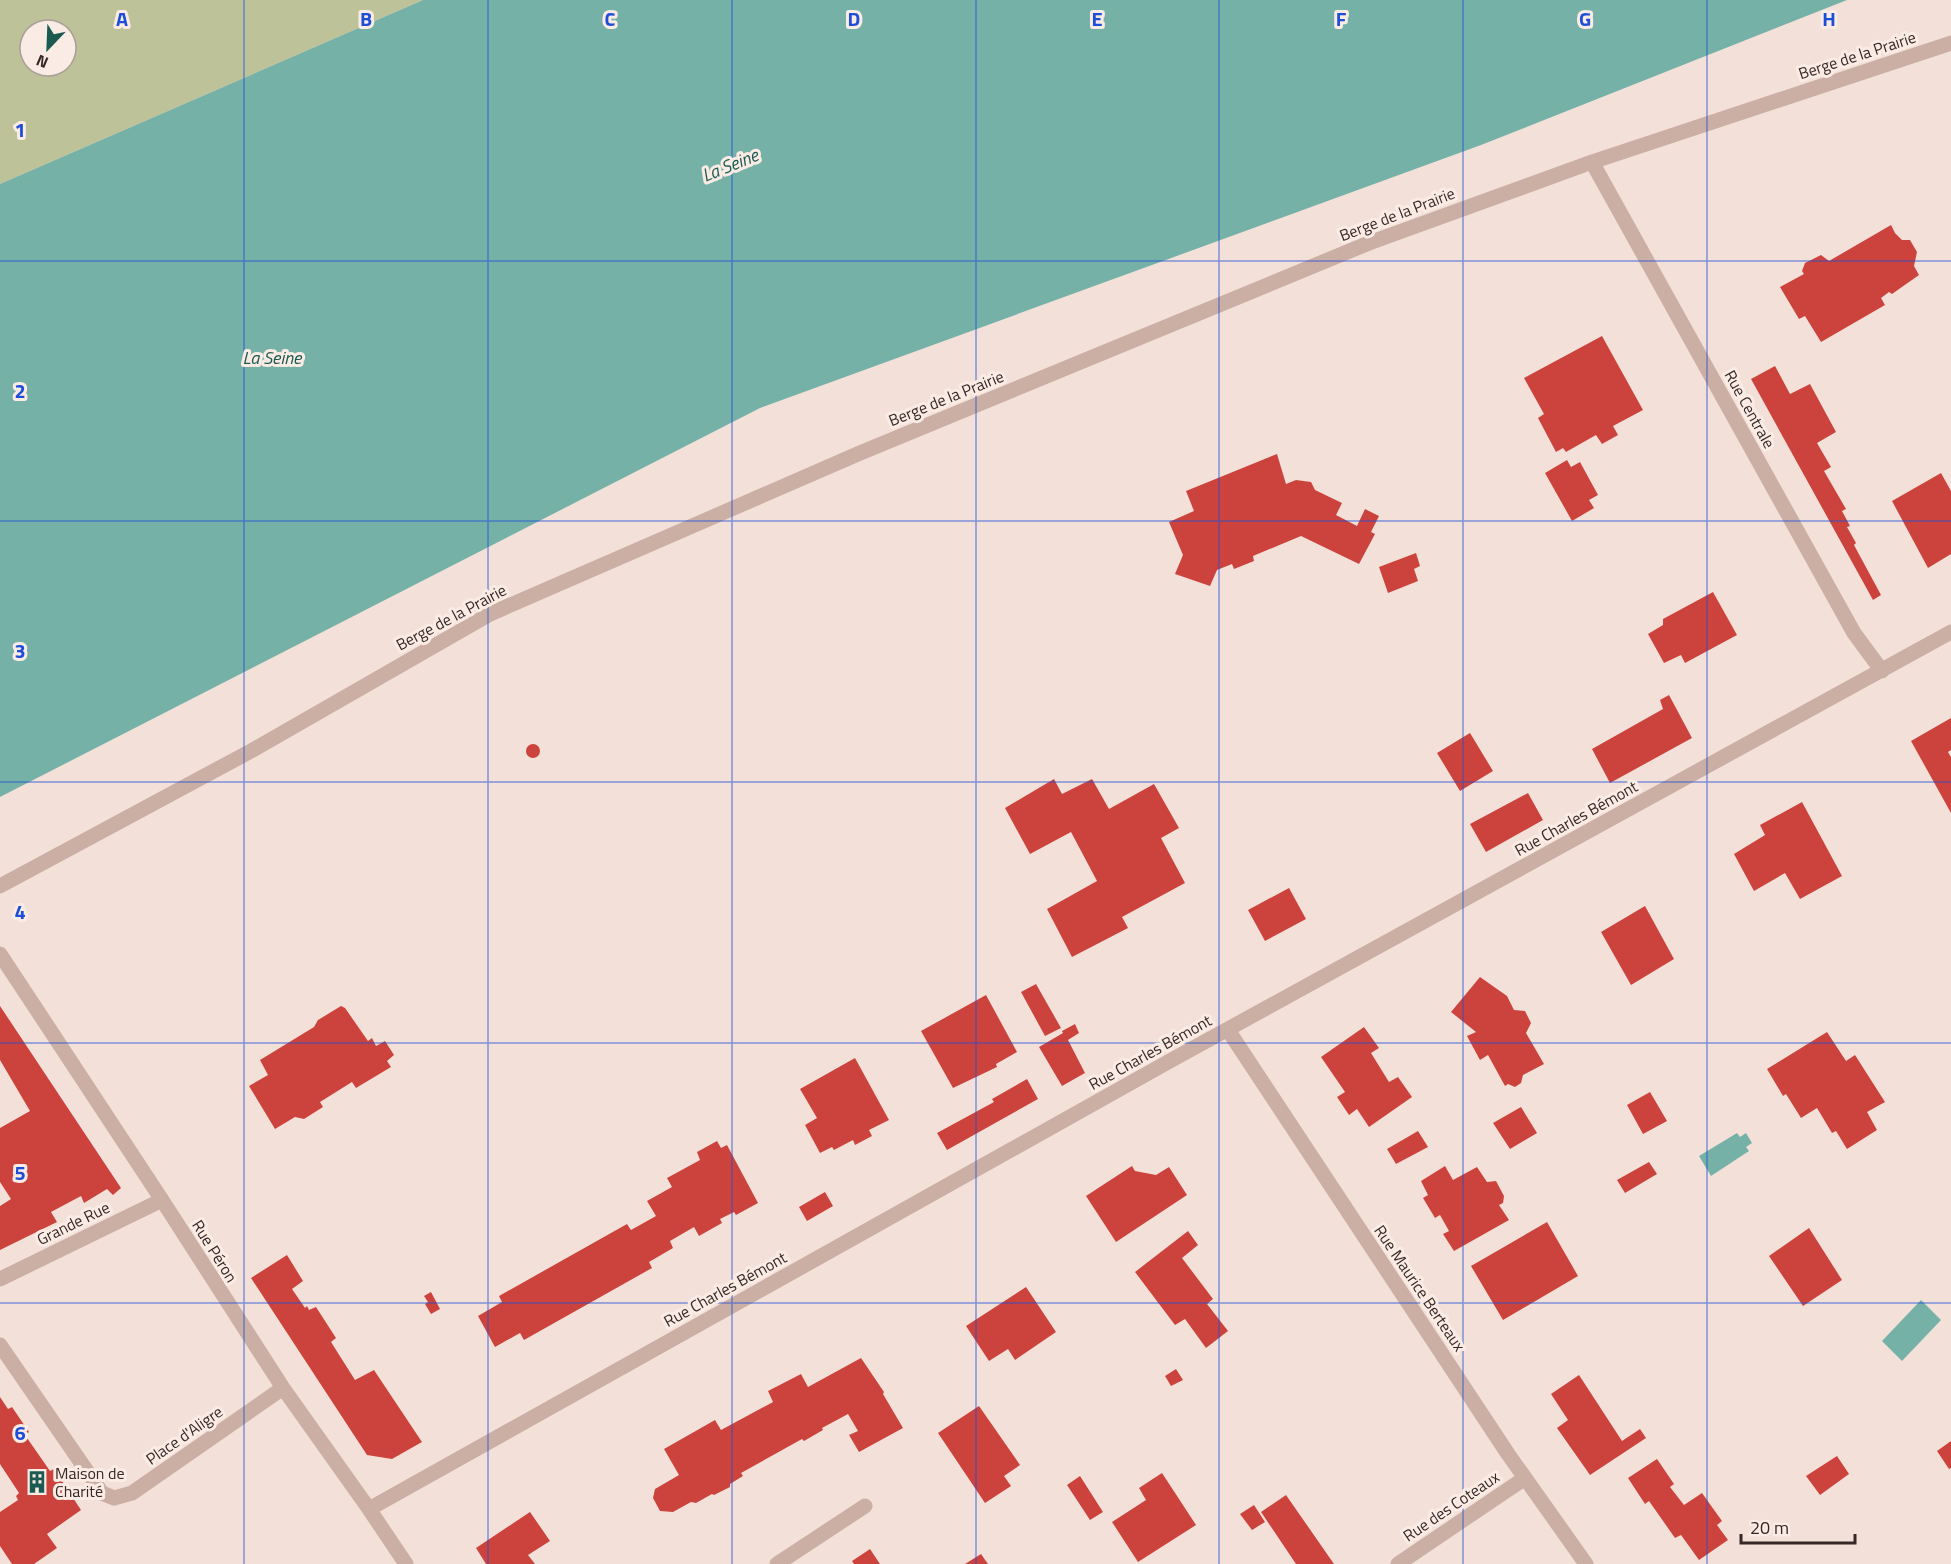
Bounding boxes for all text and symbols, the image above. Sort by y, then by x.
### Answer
text: A [116,3,128,34]
text: B [360,3,372,34]
text: C [605,3,616,34]
text: D [848,3,860,34]
text: E [1091,3,1103,34]
text: F [1336,3,1347,34]
text: G [1579,3,1591,34]
text: H [1822,3,1836,34]
north arrow [18,18,78,78]
street label: Berge de la Prairie [1795,25,1919,85]
text: N [32,49,52,75]
text: 1 [14,114,26,145]
water label: La Seine [698,141,764,189]
street label: Berge de la Prairie [1336,181,1458,247]
water label: La Seine [243,344,303,371]
street label: Berge de la Prairie [885,364,1007,432]
street label: Rue Centrale [1719,366,1781,452]
text: 2 [14,375,26,406]
street label: Berge de la Prairie [391,578,511,656]
text: 3 [14,635,26,666]
street label: Rue Charles Bémont [1510,774,1642,862]
text: 4 [14,896,26,927]
street label: Rue Charles Bémont [1084,1008,1216,1096]
text: 5 [14,1157,26,1188]
street label: Grande Rue [32,1195,114,1251]
street label: Rue Péron [186,1215,244,1287]
street label: Rue Maurice Berteaux [1369,1220,1471,1356]
street label: Rue Charles Bémont [659,1245,791,1333]
street label: Place d'Aligre [141,1400,227,1470]
text: 6 [14,1417,26,1448]
place label: Maison de Charité [55,1461,125,1503]
street label: Rue des Coteaux [1398,1465,1504,1547]
building icon: Maison de Charité [24,1469,50,1495]
scale bar [1741,1507,1855,1545]
text: 20 m [1750,1514,1789,1541]

